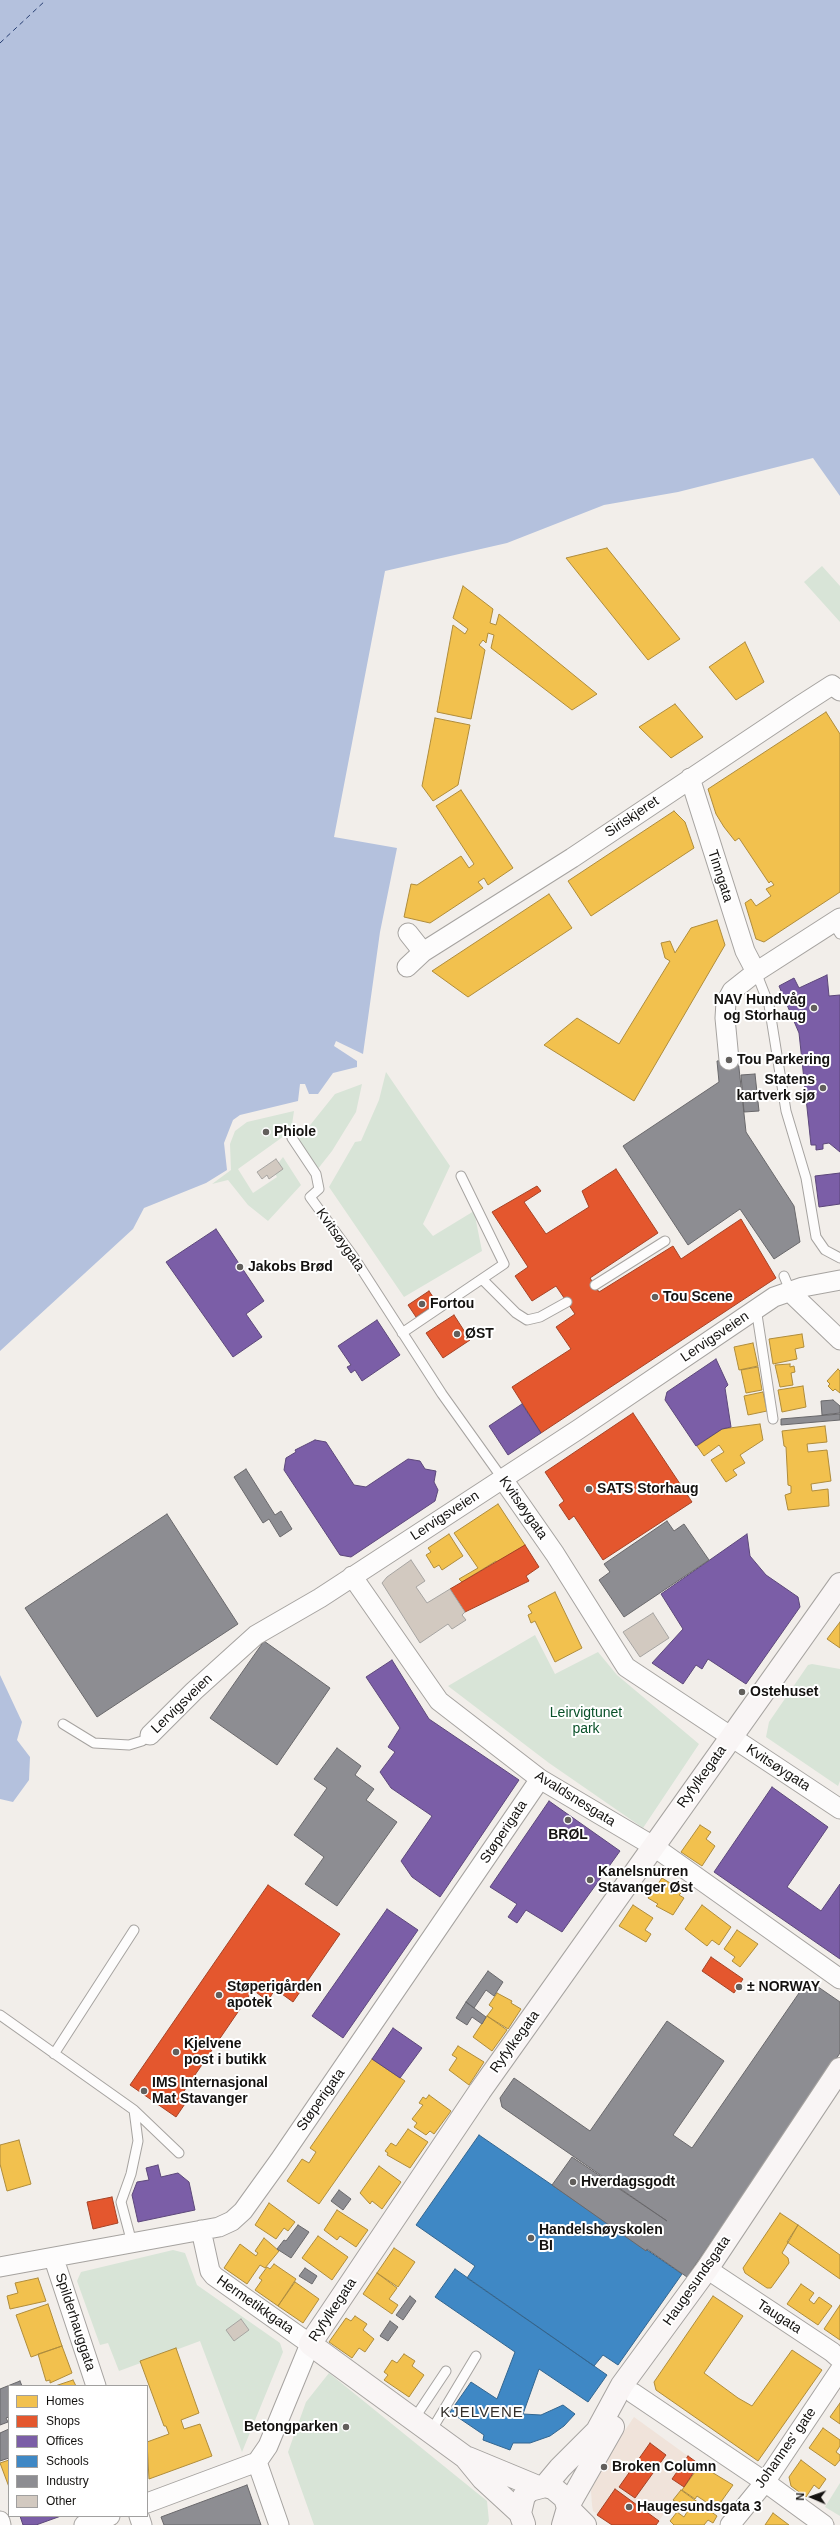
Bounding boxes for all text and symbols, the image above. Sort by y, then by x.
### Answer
street label: Siriskjeret [602,793,662,841]
street label: Tinngata [704,848,736,904]
place label: NAV Hundvåg og Storhaug [714,992,806,1024]
marker: NAV Hundvåg og Storhaug [809,1003,819,1013]
place label: Tou Parkering [737,1052,830,1068]
marker: Tou Parkering [724,1055,734,1065]
place label: Statens kartverk sjø [736,1072,815,1104]
marker: Statens kartverk sjø [818,1083,828,1093]
place label: Phiole [274,1124,316,1140]
marker: Phiole [261,1127,271,1137]
street label: Kvitsøygata [312,1205,368,1275]
place label: Jakobs Brød [248,1259,333,1275]
marker: Jakobs Brød [235,1262,245,1272]
place label: Tou Scene [663,1289,733,1305]
marker: Tou Scene [650,1292,660,1302]
place label: Fortou [430,1296,474,1312]
marker: Fortou [417,1299,427,1309]
street label: Lervigsveien [678,1308,752,1366]
place label: ØST [465,1326,494,1342]
marker: ØST [452,1329,462,1339]
street label: Kvitsøygata [495,1473,551,1543]
place label: SATS Storhaug [597,1481,699,1497]
marker: SATS Storhaug [584,1484,594,1494]
street label: Lervigsveien [407,1488,483,1544]
street label: Lervigsveien [148,1671,216,1737]
place label: Ostehuset [750,1684,818,1700]
marker: Ostehuset [737,1687,747,1697]
park label: Leirvigtunet park [550,1705,622,1738]
street label: Kvitsøygata [743,1741,813,1795]
street label: Ryfylkegata [674,1742,730,1812]
street label: Avaldsnesgata [532,1768,618,1830]
street label: Støperigata [477,1797,531,1867]
marker: BRØL [563,1815,573,1825]
place label: BRØL [548,1827,588,1843]
place label: Kanelsnurren Stavanger Øst [598,1864,693,1896]
marker: Kanelsnurren Stavanger Øst [585,1875,595,1885]
place label: Støperigården apotek [227,1979,322,2012]
place label: ± NORWAY [747,1979,820,1995]
marker: ± NORWAY [734,1982,744,1992]
marker: Støperigården apotek [214,1990,224,2000]
street label: Ryfylkegata [487,2007,543,2077]
place label: Kjelvene post i butikk [184,2036,266,2068]
marker: Kjelvene post i butikk [171,2047,181,2057]
street label: Støperigata [293,2066,349,2134]
place label: IMS Internasjonal Mat Stavanger [152,2075,268,2108]
marker: IMS Internasjonal Mat Stavanger [139,2086,149,2096]
place label: Hverdagsgodt [581,2174,675,2190]
marker: Hverdagsgodt [568,2177,578,2187]
place label: Handelshøyskolen BI [539,2222,663,2254]
marker: Handelshøyskolen BI [526,2233,536,2243]
street label: Haugesundsgata [660,2233,734,2329]
street label: Spilderhauggata [51,2271,99,2373]
street label: Hermetikkgata [213,2272,297,2338]
street label: Ryfylkegata [306,2275,360,2345]
street label: Taugata [754,2296,804,2338]
legend [8,2385,148,2517]
text: Homes [46,2394,84,2408]
district label: KJELVENE [440,2404,524,2422]
street label: Johannes' gate [752,2404,820,2492]
text: Shops [46,2414,80,2428]
place label: Betongparken [244,2419,338,2435]
marker: Betongparken [341,2422,351,2432]
text: Offices [46,2434,83,2448]
text: Schools [46,2454,89,2468]
place label: Broken Column [612,2459,716,2475]
marker: Broken Column [599,2462,609,2472]
text: Industry [46,2474,89,2488]
north arrow [792,2477,832,2517]
text: N [794,2492,806,2501]
text: Other [46,2494,76,2508]
place label: Haugesundsgata 3 [637,2499,761,2515]
marker: Haugesundsgata 3 [624,2502,634,2512]

